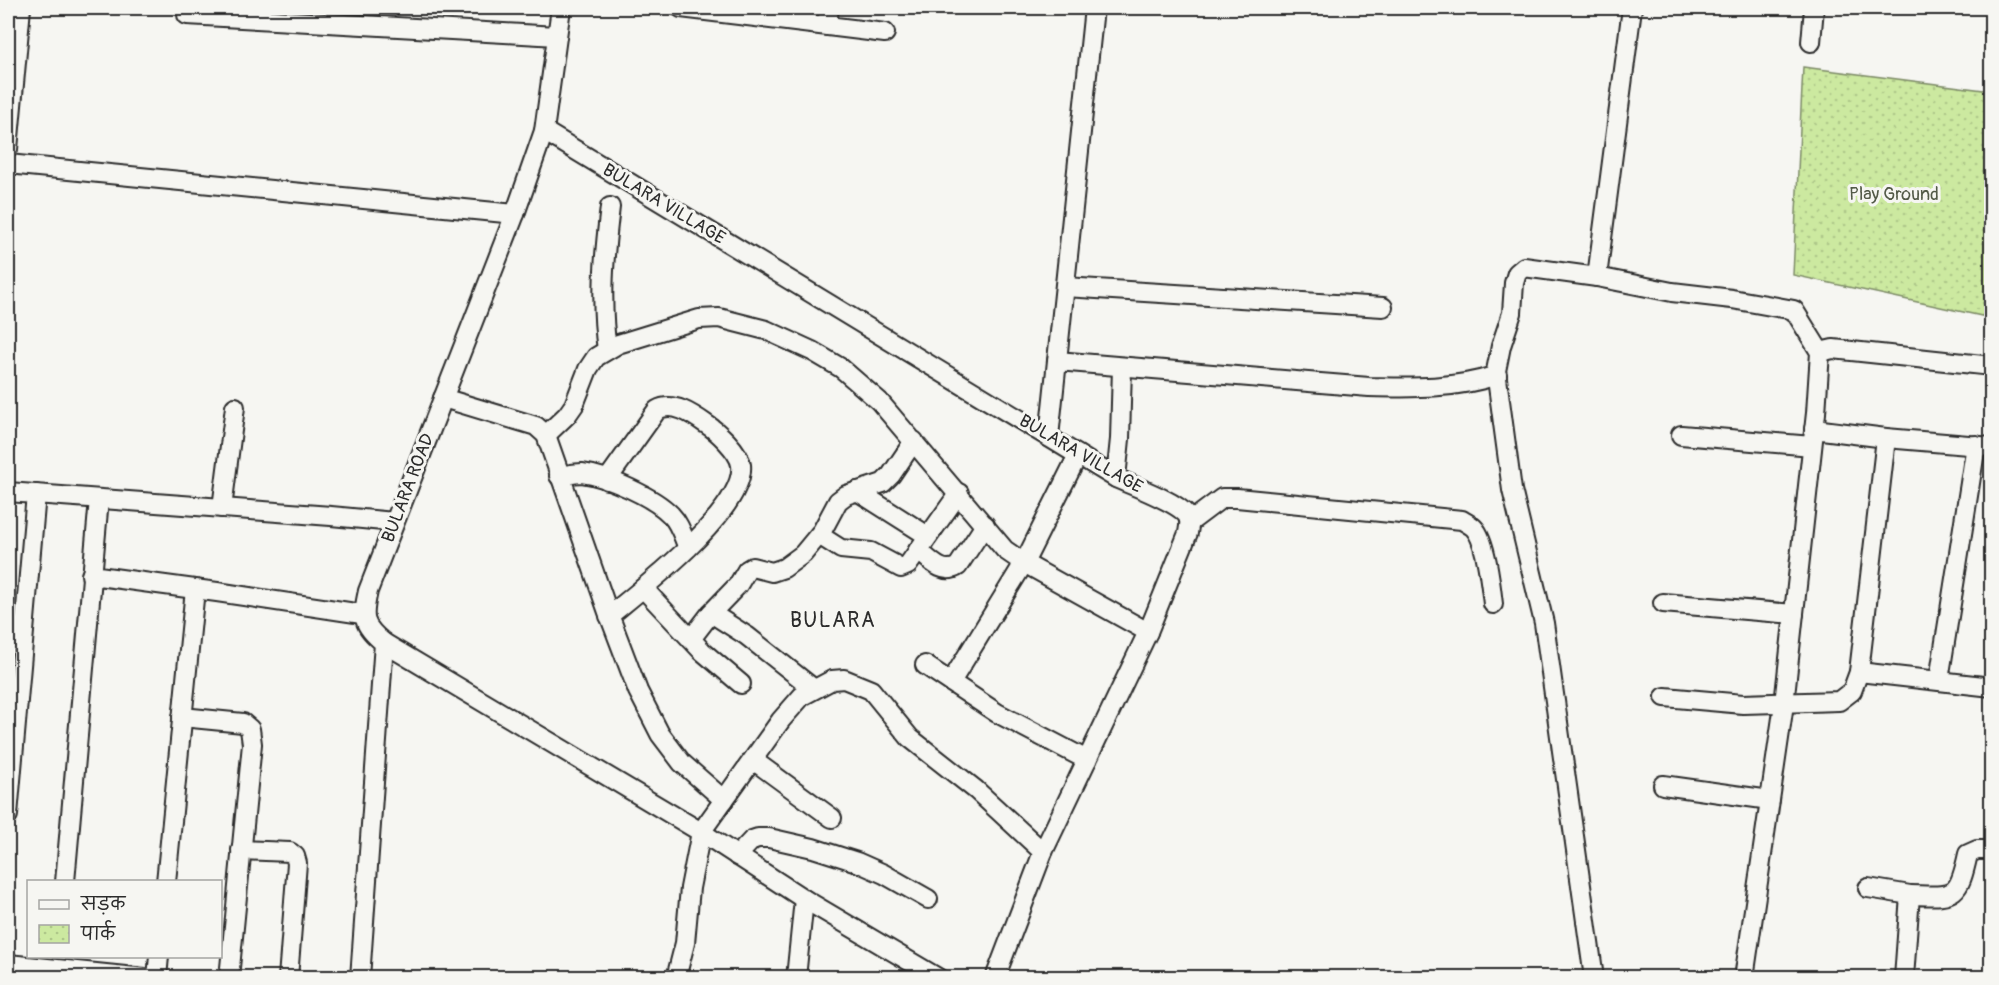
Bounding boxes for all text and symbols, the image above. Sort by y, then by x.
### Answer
street label: BULARA VILLAGE [598,158,730,250]
park label: Play Ground [1849,183,1939,206]
street label: BULARA VILLAGE [1015,409,1147,499]
street label: BULARA ROAD [377,430,439,546]
district label: BULARA [790,607,876,634]
legend [27,880,222,958]
text: सड़क [80,893,126,916]
text: पार्क [80,920,116,946]

